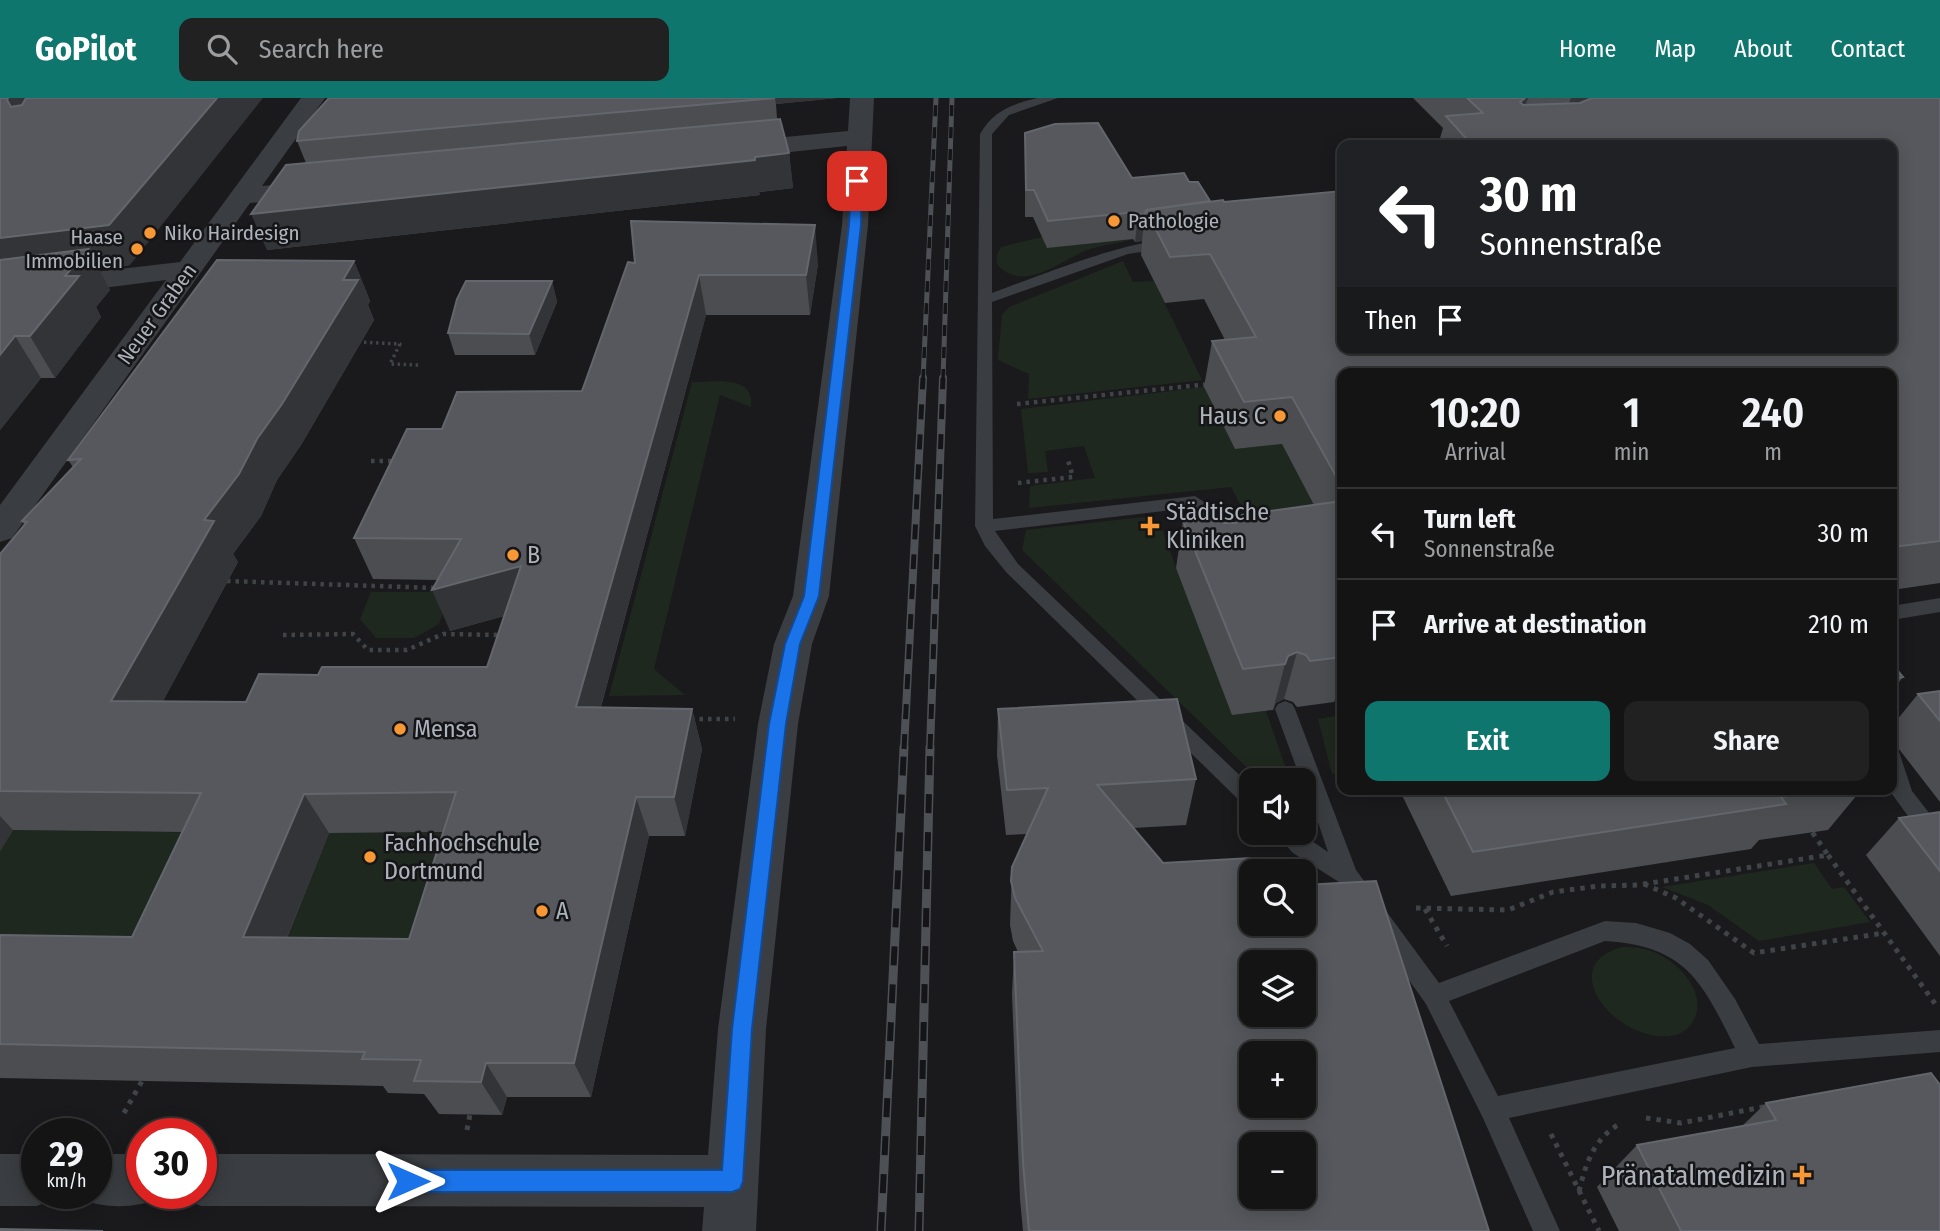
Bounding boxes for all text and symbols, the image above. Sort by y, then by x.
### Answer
search box [179,18,669,81]
text: GoPilot [35,29,137,69]
icon: search [203,30,241,68]
text: Search here [259,34,384,65]
text: Home [1559,35,1616,63]
text: Map [1654,35,1696,63]
text: About [1734,35,1792,63]
text: Contact [1830,35,1905,63]
pin [827,151,887,211]
icon: arrive [838,162,876,200]
text: 30 m [1480,165,1578,224]
icon: left [1365,168,1456,259]
place label: Pathologie [1128,208,1219,234]
marker: Pathologie [1106,213,1122,229]
place label: Niko Hairdesign [164,220,300,246]
place label: Haase Immobilien [25,224,123,274]
marker: Niko Hairdesign [142,225,158,241]
text: Sonnenstraße [1480,225,1662,263]
marker: Haase Immobilien [129,241,145,257]
street label: Neuer Graben [112,258,202,370]
icon: arrive [1431,301,1469,339]
text: Then [1365,305,1417,336]
text: 10:20 [1430,388,1521,438]
text: 1 [1623,388,1640,438]
text: 240 [1742,388,1804,438]
place label: Haus C [1199,402,1266,430]
marker: Haus C [1272,408,1288,424]
text: Arrival [1445,438,1506,466]
text: min [1614,438,1649,466]
text: m [1764,438,1782,466]
place label: Städtische Kliniken [1166,498,1269,554]
text: Turn left [1424,504,1516,535]
icon: left [1365,515,1403,553]
marker: Städtische Kliniken [1140,516,1160,536]
text: 30 m [1818,518,1869,549]
text: Sonnenstraße [1424,535,1555,563]
place label: B [527,541,540,569]
marker: B [505,547,521,563]
icon: arrive [1365,606,1403,644]
text: Arrive at destination [1424,609,1647,640]
text: 210 m [1808,609,1869,640]
button: Exit [1365,701,1610,781]
button: Share [1624,701,1869,781]
place label: Mensa [414,715,477,743]
marker: Mensa [392,721,408,737]
map controls [1239,768,1316,1209]
button: sound [1239,768,1316,845]
place label: Fachhochschule Dortmund [384,829,540,885]
marker: Fachhochschule Dortmund [362,849,378,865]
button: search [1239,859,1316,936]
place label: A [556,897,569,925]
marker: A [534,903,550,919]
button: layers [1239,950,1316,1027]
button: + [1239,1041,1316,1118]
speed limit sign: 30 [126,1118,217,1209]
button: − [1239,1132,1316,1209]
text: 29 [49,1133,84,1175]
position arrow [371,1144,445,1218]
place label: Pränatalmedizin [1601,1159,1786,1192]
marker: Pränatalmedizin [1792,1165,1812,1185]
text: km/h [46,1170,87,1192]

